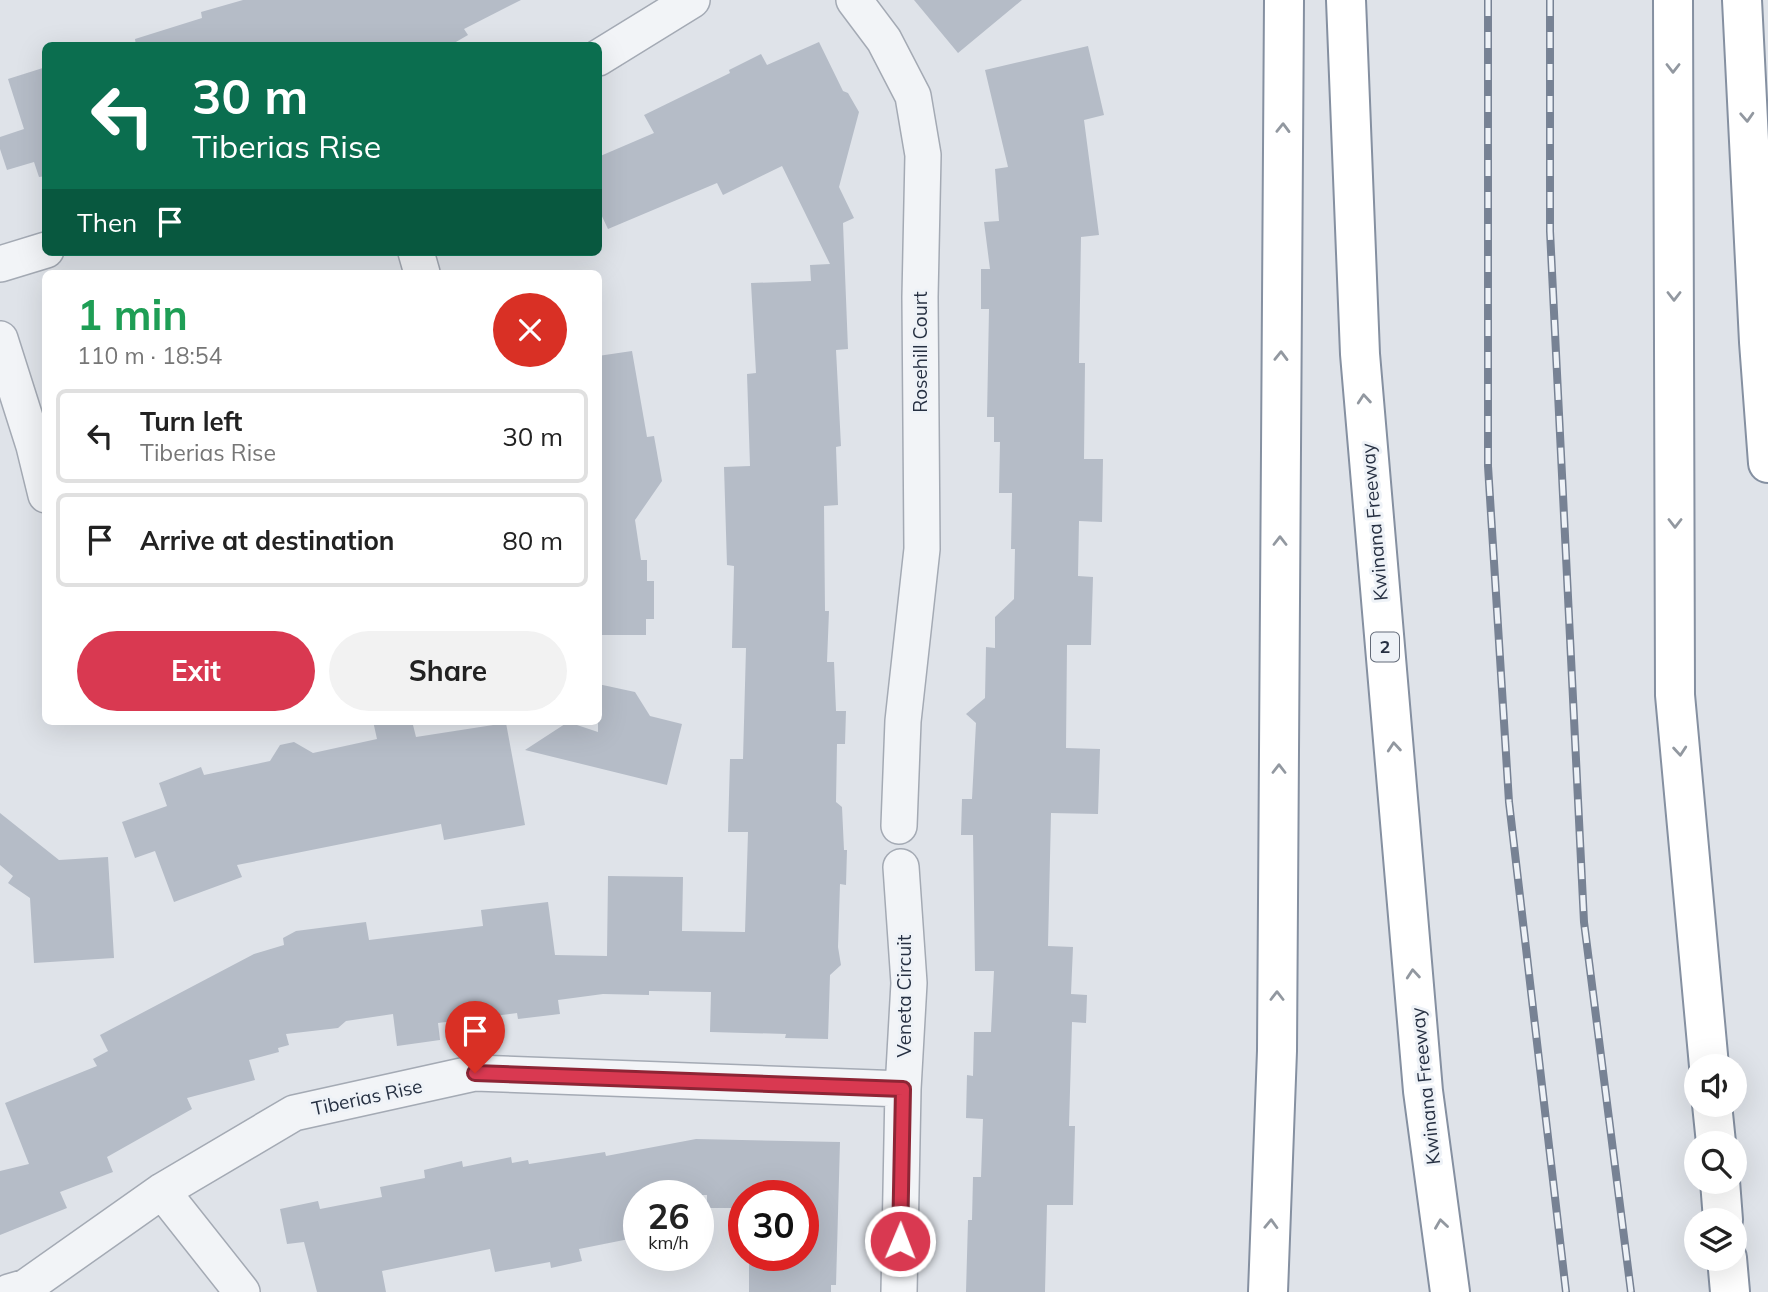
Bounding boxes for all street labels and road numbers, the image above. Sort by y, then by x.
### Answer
street label: Rosehill Court [908,291,932,413]
street label: Kwinana Freeway [1355,442,1393,602]
road number: 2 [1371,632,1399,662]
street label: Veneta Circuit [892,934,916,1057]
street label: Kwinana Freeway [1405,1006,1445,1166]
street label: Tiberias Rise [310,1074,424,1120]

